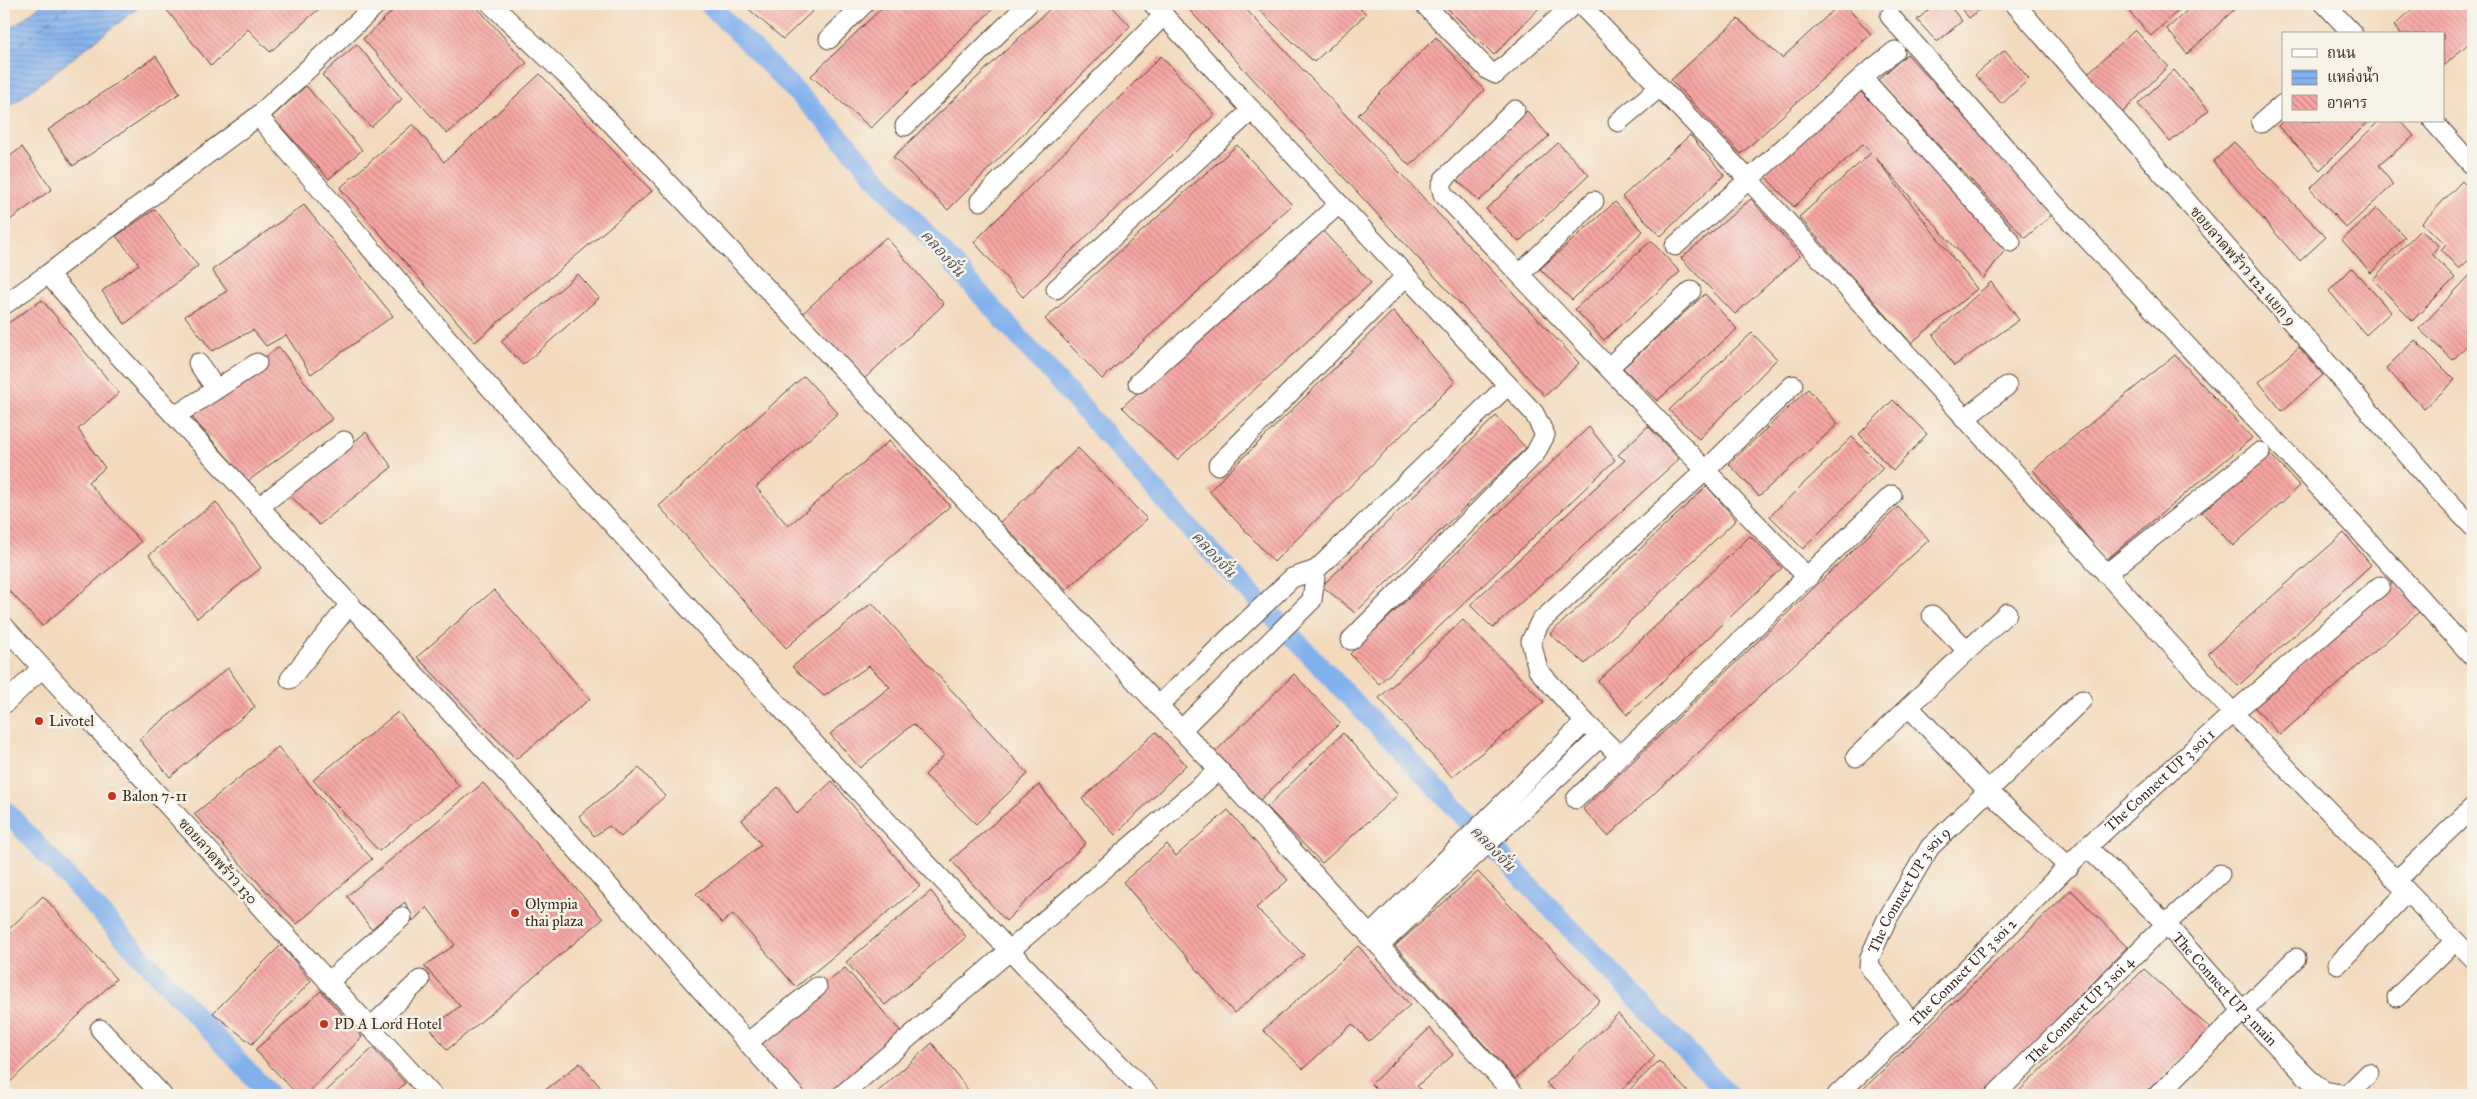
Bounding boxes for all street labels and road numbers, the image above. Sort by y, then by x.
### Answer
street label: ซอยลาดพร้าว 122 แยก 9 [2186,203,2300,329]
street label: The Connect UP 3 soi 1 [2101,725,2219,835]
street label: ซอยลาดพร้าว 130 [174,814,262,908]
street label: The Connect UP 3 soi 9 [1864,823,1954,956]
street label: The Connect UP 3 soi 2 [1906,914,2021,1030]
street label: The Connect UP 3 main [2169,928,2281,1050]
street label: The Connect UP 3 soi 4 [2022,952,2138,1068]

